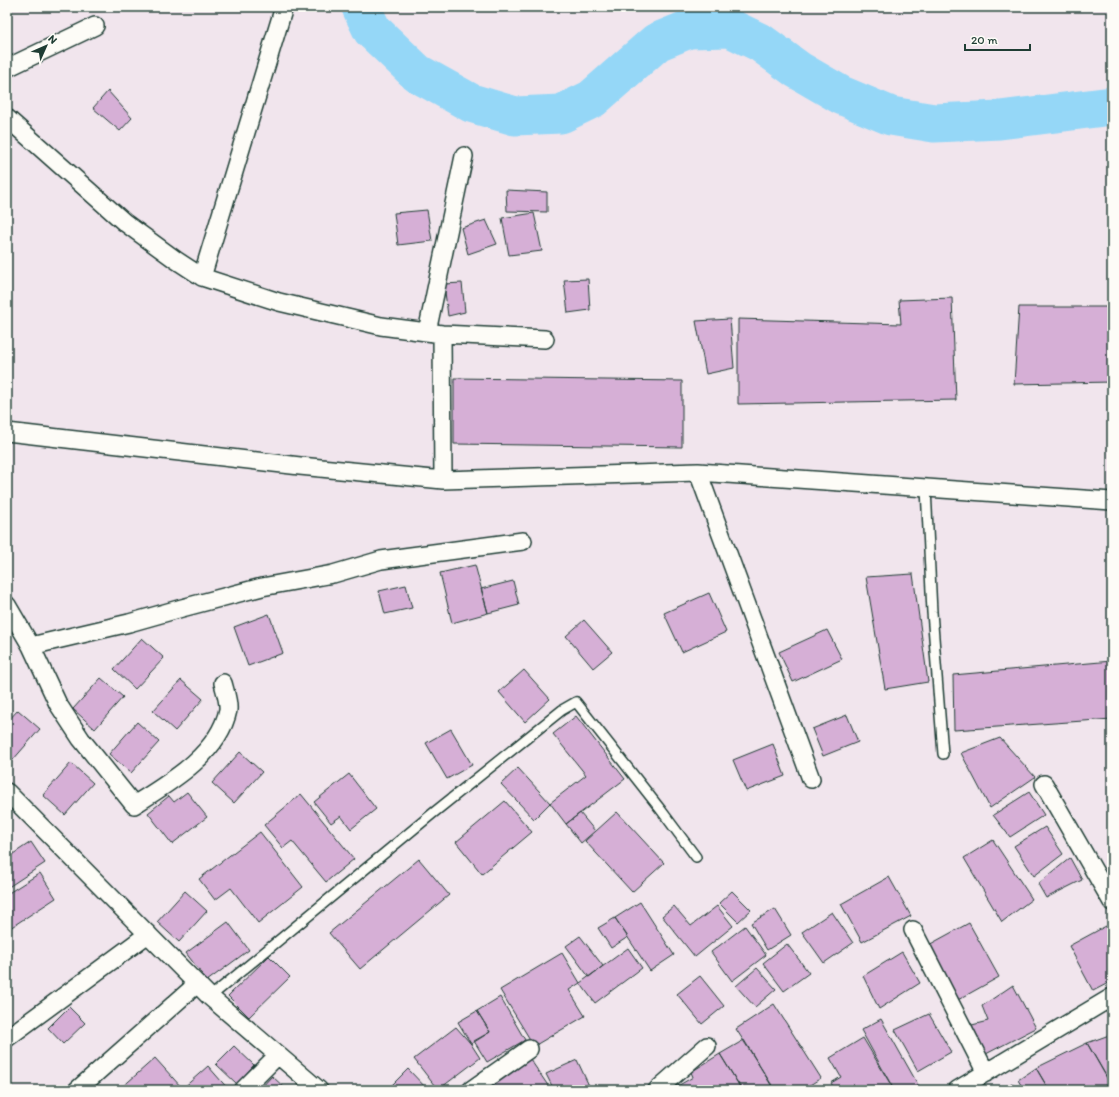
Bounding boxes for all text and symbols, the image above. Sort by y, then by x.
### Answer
north arrow [26,26,66,66]
scale bar [965,26,1030,52]
text: N [45,32,60,47]
text: 20 m [971,33,998,47]

